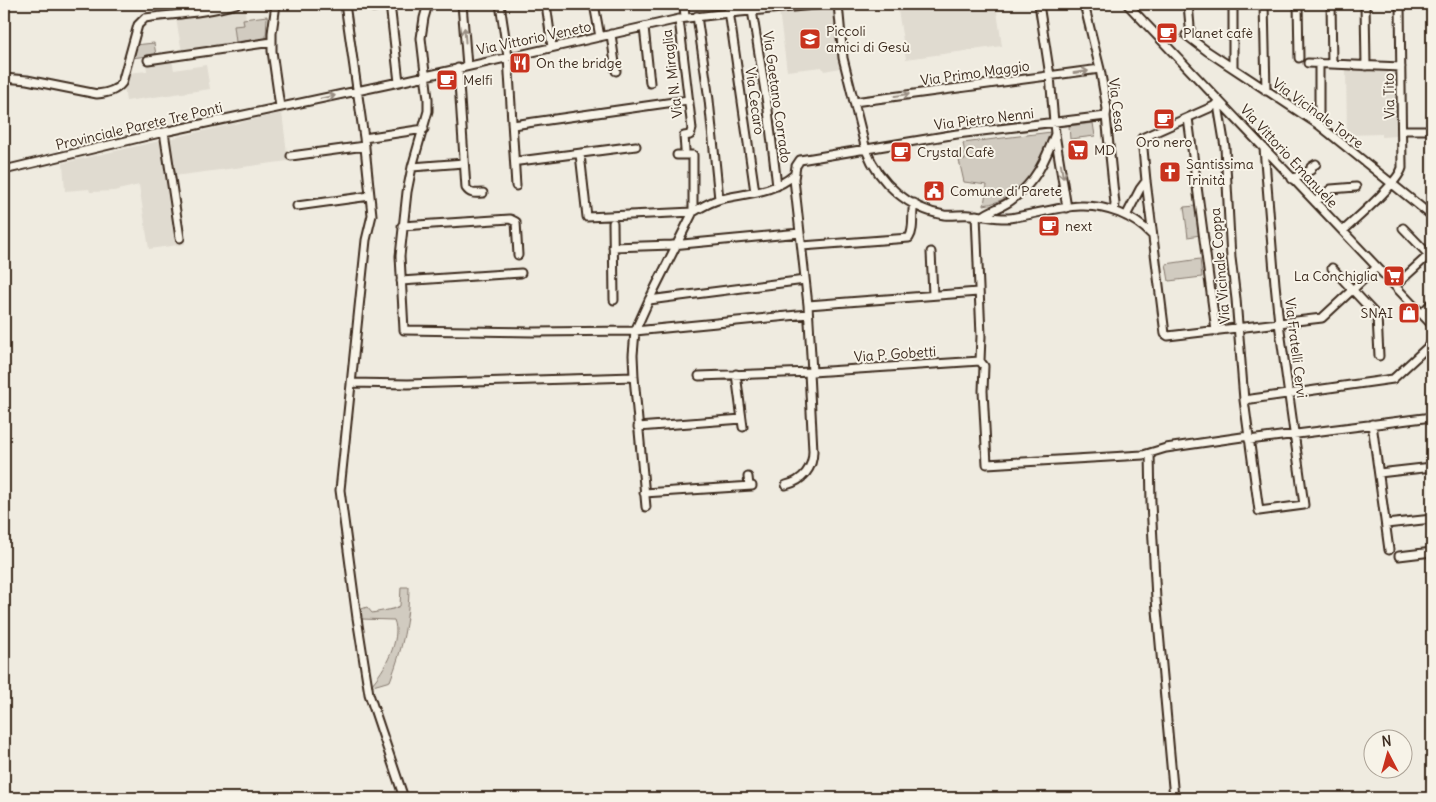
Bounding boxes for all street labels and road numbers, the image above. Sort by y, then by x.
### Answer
street label: Via Vittorio Veneto [475,17,593,59]
street label: Via N. Miraglia [658,29,686,119]
street label: Via Gaetano Corrado [759,30,795,164]
street label: Via Primo Maggio [919,56,1031,90]
street label: Via Cecaro [741,66,769,136]
street label: Via Tito [1380,73,1398,119]
street label: Via Vicinale Torre [1269,74,1367,152]
street label: Via Cesa [1105,77,1129,133]
street label: Provinciale Parete Tre Ponti [54,98,224,154]
street label: Via Vittorio Emanuele [1236,100,1342,212]
street label: Via Pietro Nenni [933,104,1035,134]
street label: Via Vicinale Coppa [1206,207,1234,325]
street label: Via Fratelli Cervi [1281,297,1311,399]
street label: Via P. Gobetti [853,342,937,366]

